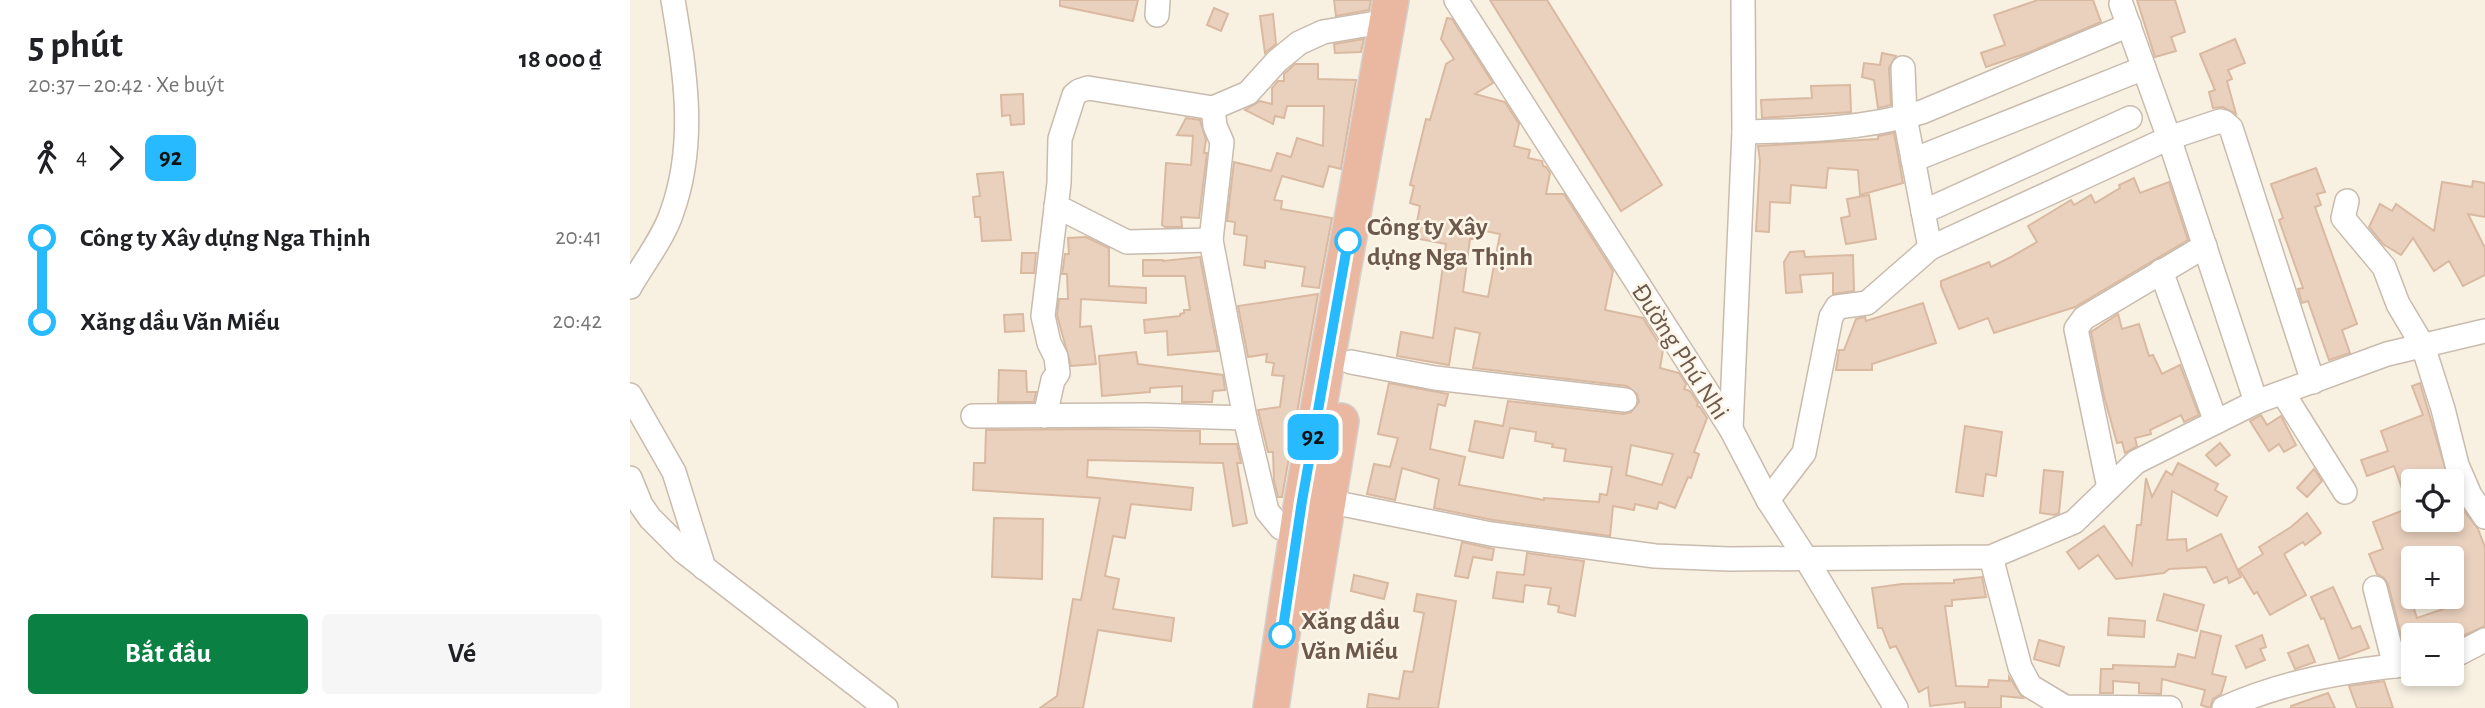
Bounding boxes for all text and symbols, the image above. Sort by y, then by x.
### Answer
text: 5 phút [28,27,123,65]
text: 18 000 ₫ [519,46,602,72]
text: 20:37 – 20:42 · Xe buýt [28,74,224,97]
icon: walk [28,139,66,177]
icon: forward [97,139,135,177]
text: 4 [76,146,87,169]
text: 92 [159,146,182,170]
place label: Công ty Xây dựng Nga Thịnh [1367,214,1533,270]
text: Công ty Xây dựng Nga Thịnh [80,225,371,251]
text: 20:41 [555,226,602,249]
marker: Công ty Xây dựng Nga Thịnh [1335,228,1361,254]
street label: Đường Phú Nhi [1627,279,1734,424]
text: Xăng dầu Văn Miếu [80,309,280,335]
text: 20:42 [553,310,602,333]
line badge: 92 [1282,414,1344,460]
text: 92 [1302,425,1324,449]
map controls [2401,469,2464,686]
button: locate [2401,469,2464,532]
button: + [2401,546,2464,609]
place label: Xăng dầu Văn Miếu [1301,608,1400,664]
button: Bắt đầu [28,614,308,694]
button: Vé [322,614,602,694]
marker: Xăng dầu Văn Miếu [1269,622,1295,648]
button: − [2401,623,2464,686]

